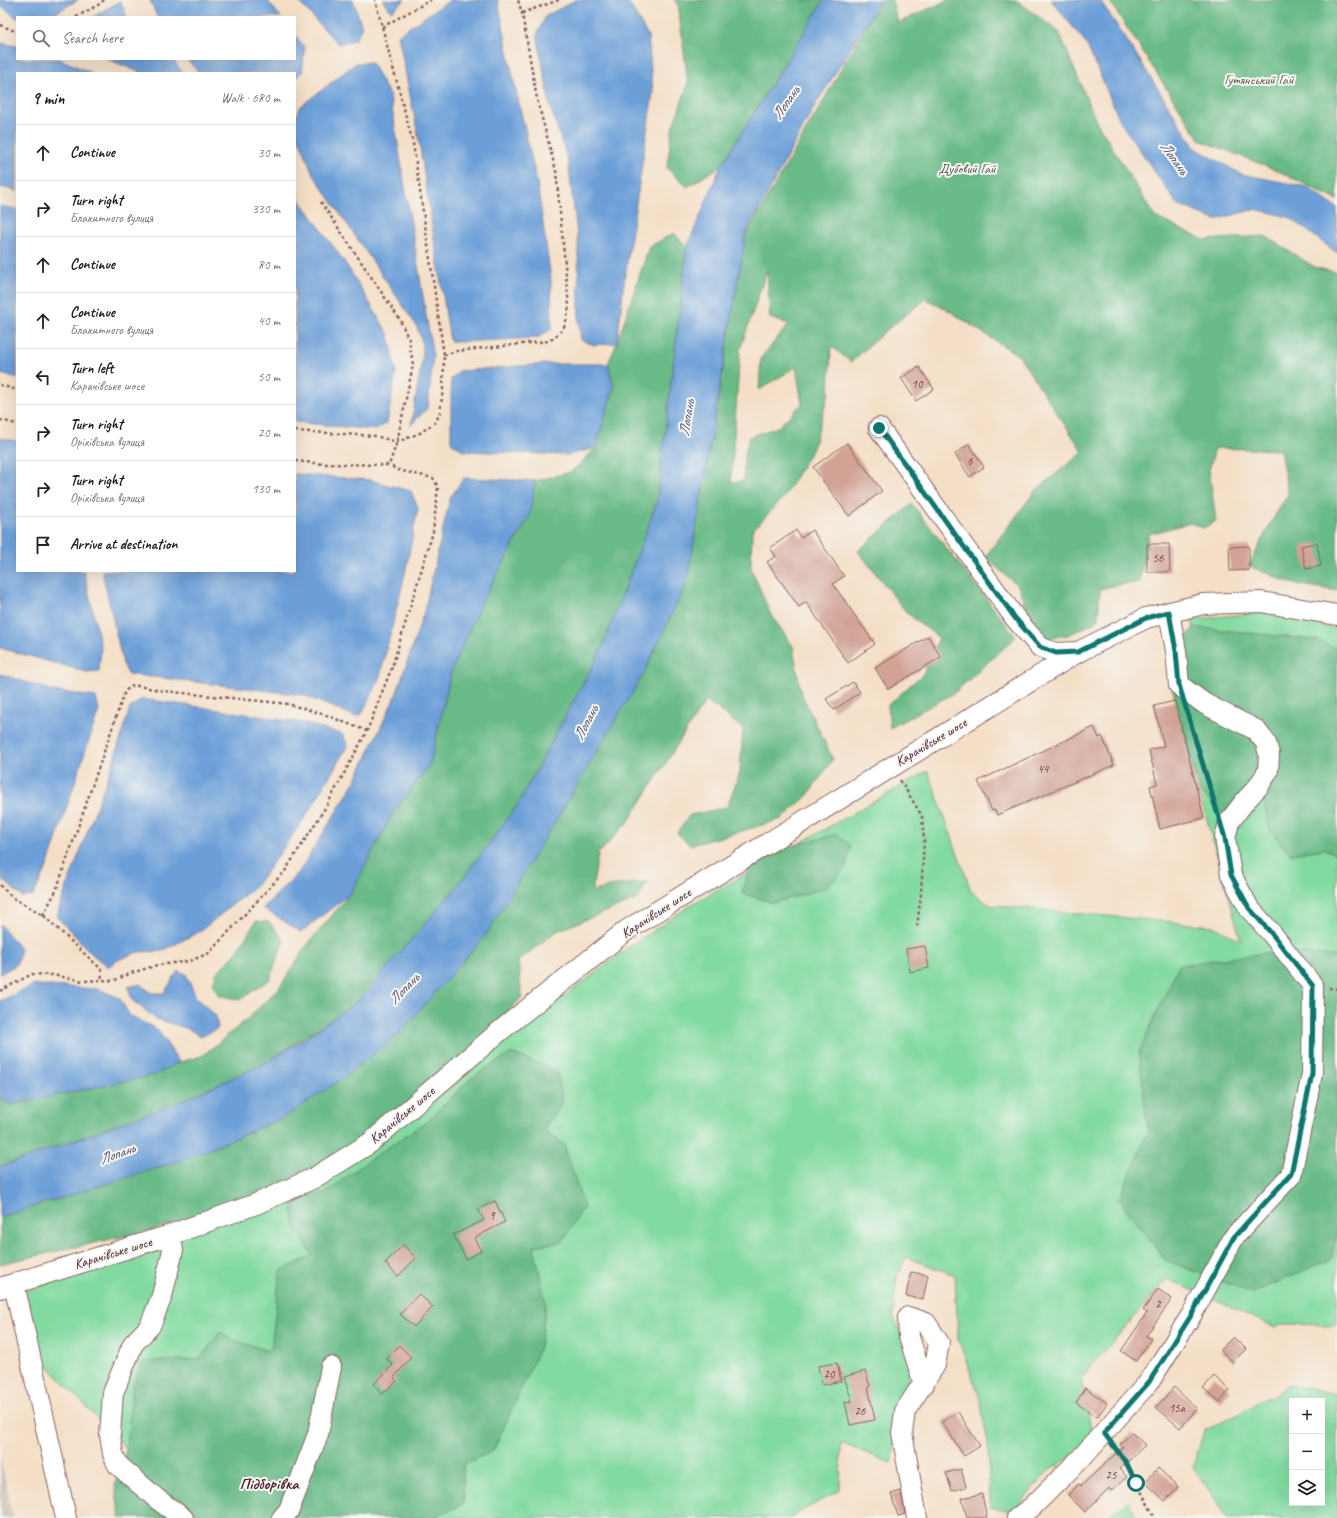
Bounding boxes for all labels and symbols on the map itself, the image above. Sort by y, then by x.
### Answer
park label: Гутянський Гай [1224,71,1295,88]
water label: Лопань [768,81,806,123]
water label: Лопань [1156,138,1194,180]
park label: Дубовий Гай [938,160,997,177]
house number: 10 [912,376,924,392]
water label: Лопань [675,396,700,437]
route end [870,419,888,437]
house number: 6 [967,453,973,469]
house number: 56 [1153,550,1164,566]
water label: Лопань [569,700,604,744]
street label: Карачівське шосе [892,713,971,770]
house number: 44 [1038,761,1050,777]
street label: Карачівське шосе [618,883,695,942]
water label: Лопань [385,968,425,1009]
street label: Карачівське шосе [366,1082,439,1147]
water label: Лопань [97,1138,140,1169]
house number: 9 [489,1208,496,1224]
street label: Карачівське шосе [72,1233,155,1273]
house number: 2 [1155,1296,1162,1312]
house number: 20 [824,1366,836,1382]
house number: 15а [1169,1400,1186,1416]
house number: 26 [855,1403,866,1419]
house number: 25 [1106,1467,1117,1483]
district label: Підборівка [240,1474,300,1494]
route start [1127,1474,1145,1492]

